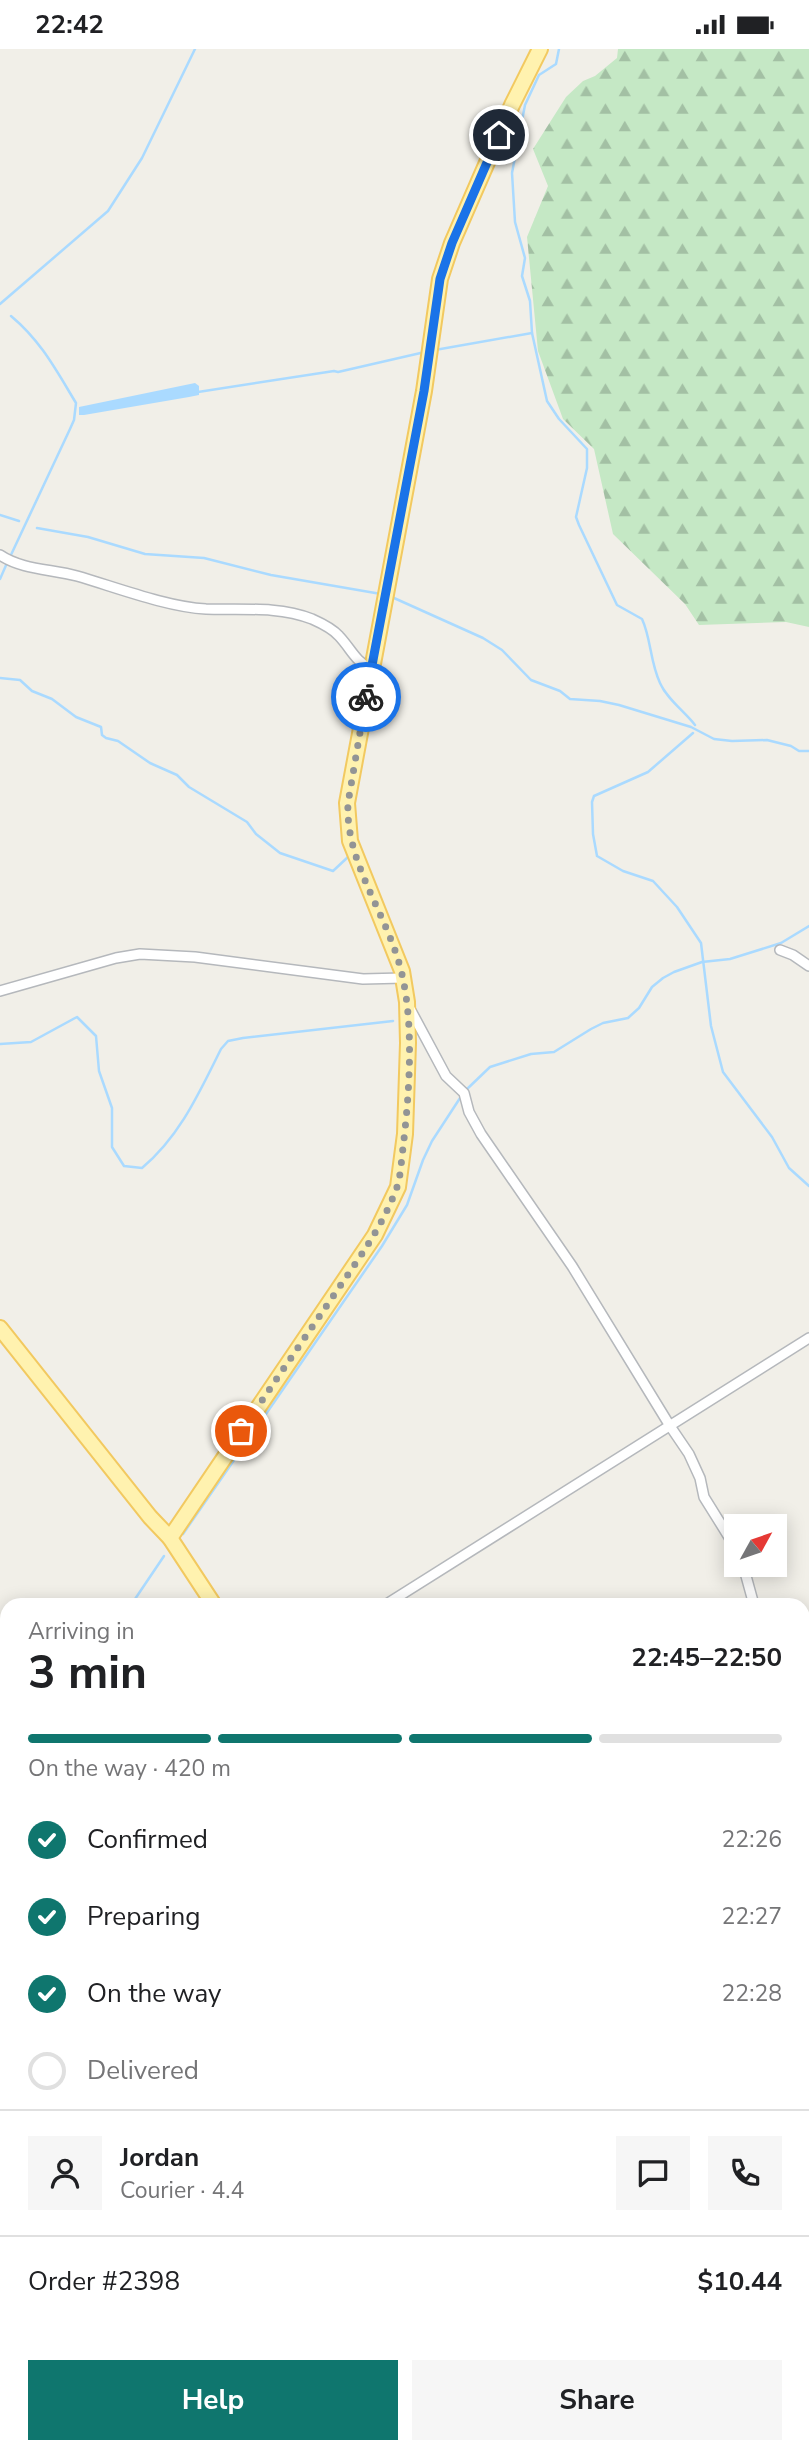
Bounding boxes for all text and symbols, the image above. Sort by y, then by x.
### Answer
text: 22:42 [35,7,104,42]
pin [469,105,529,165]
icon: home [480,116,518,154]
courier [331,662,401,732]
icon: bike [347,678,385,716]
pin [211,1401,271,1461]
icon: bag [222,1412,260,1450]
north arrow [724,1514,788,1577]
map controls [724,1514,787,1577]
text: Arriving in [28,1616,135,1647]
text: 22:45–22:50 [631,1640,782,1675]
text: 3 min [28,1641,147,1704]
text: On the way · 420 m [28,1753,231,1784]
icon: check [28,1821,66,1859]
text: Confirmed [87,1822,208,1857]
text: 22:26 [722,1824,782,1855]
icon: check [28,1898,66,1936]
text: Preparing [87,1899,200,1934]
text: 22:27 [722,1901,782,1932]
icon: check [28,1975,66,2013]
text: On the way [87,1976,221,2011]
text: 22:28 [722,1978,782,2009]
text: Delivered [87,2053,199,2088]
button: person [28,2136,102,2210]
button: chat [616,2136,690,2210]
button: phone [708,2136,782,2210]
text: Jordan [120,2140,199,2175]
text: Courier · 4.4 [120,2175,244,2206]
text: Order #2398 [28,2264,180,2299]
text: $10.44 [698,2264,782,2299]
button: Help [28,2360,398,2440]
button: Share [412,2360,782,2440]

